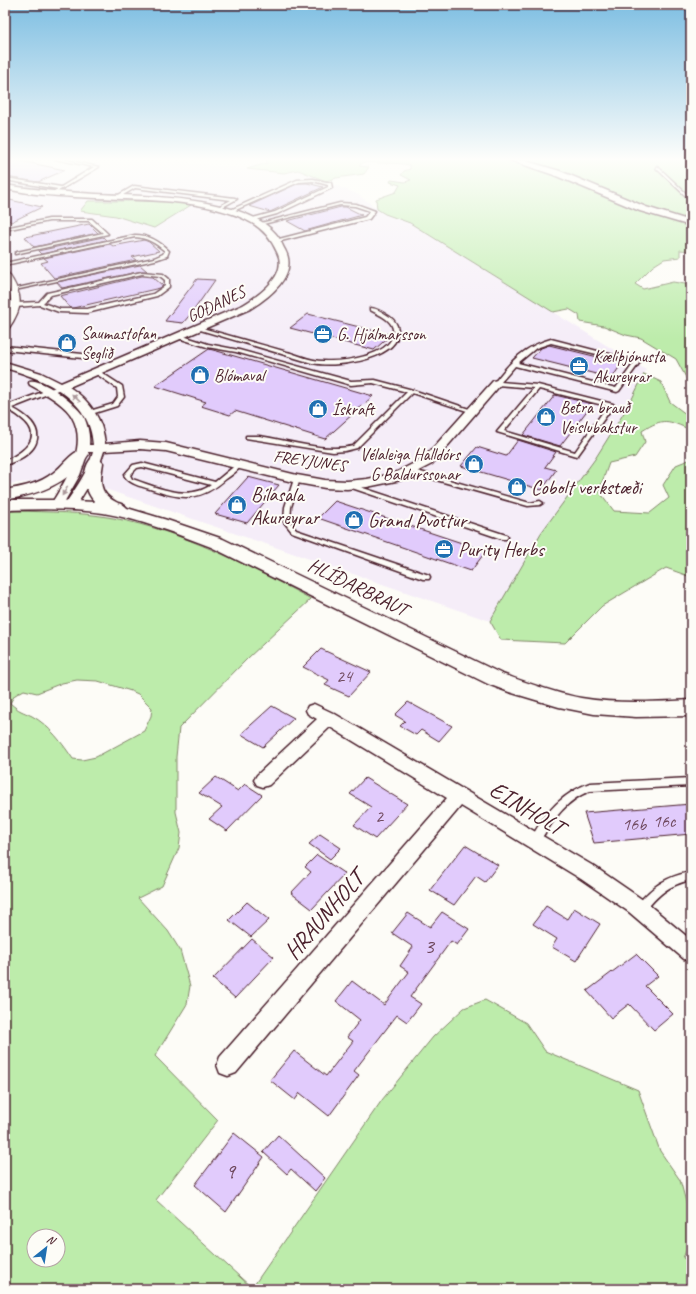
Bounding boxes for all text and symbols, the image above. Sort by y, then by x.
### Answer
street label: GOÐANES [183,280,251,327]
place label: Saumastofan Seglið [81,323,156,364]
office icon: G. Hjálmarsson [312,323,334,345]
place label: G. Hjálmarsson [337,324,427,345]
shop icon: Saumastofan Seglið [56,332,78,354]
place label: Kæliþjónusta Akureyrar [593,346,666,387]
office icon: Kæliþjónusta Akureyrar [568,355,590,377]
shop icon: Blómaval [189,364,211,386]
place label: Blómaval [214,365,267,386]
one-way arrow [71,394,81,403]
place label: Betra brauð Veislubakstur [560,397,638,438]
shop icon: Ískraft [307,398,329,420]
place label: Ískraft [332,398,376,420]
shop icon: Betra brauð Veislubakstur [535,406,557,428]
place label: Vélaleiga Halldórs G Baldurssonar [360,444,462,485]
street label: FREYJUNES [272,445,350,477]
shop icon: Vélaleiga Halldórs G Baldurssonar [463,453,485,475]
place label: Cobolt verkstæði [531,475,644,500]
shop icon: Cobolt verkstæði [506,476,528,498]
place label: Bílasala Akureyrar [251,482,321,530]
one-way arrow [61,485,68,497]
shop icon: Bílasala Akureyrar [226,494,248,516]
place label: Grand Þvottur [368,508,468,533]
shop icon: Grand Þvottur [343,509,365,531]
place label: Purity Herbs [458,537,546,562]
office icon: Purity Herbs [433,538,455,560]
street label: HLÍÐARBRAUT [304,552,416,624]
house number: 24 [336,665,354,687]
street label: EINHOLT [484,774,574,845]
house number: 2 [375,805,385,827]
house number: 16c [653,810,677,832]
house number: 16b [622,813,647,835]
street label: HRAUNHOLT [277,860,375,966]
house number: 3 [424,932,436,960]
house number: 9 [225,1157,237,1185]
north arrow [26,1228,66,1268]
text: N [45,1232,59,1248]

